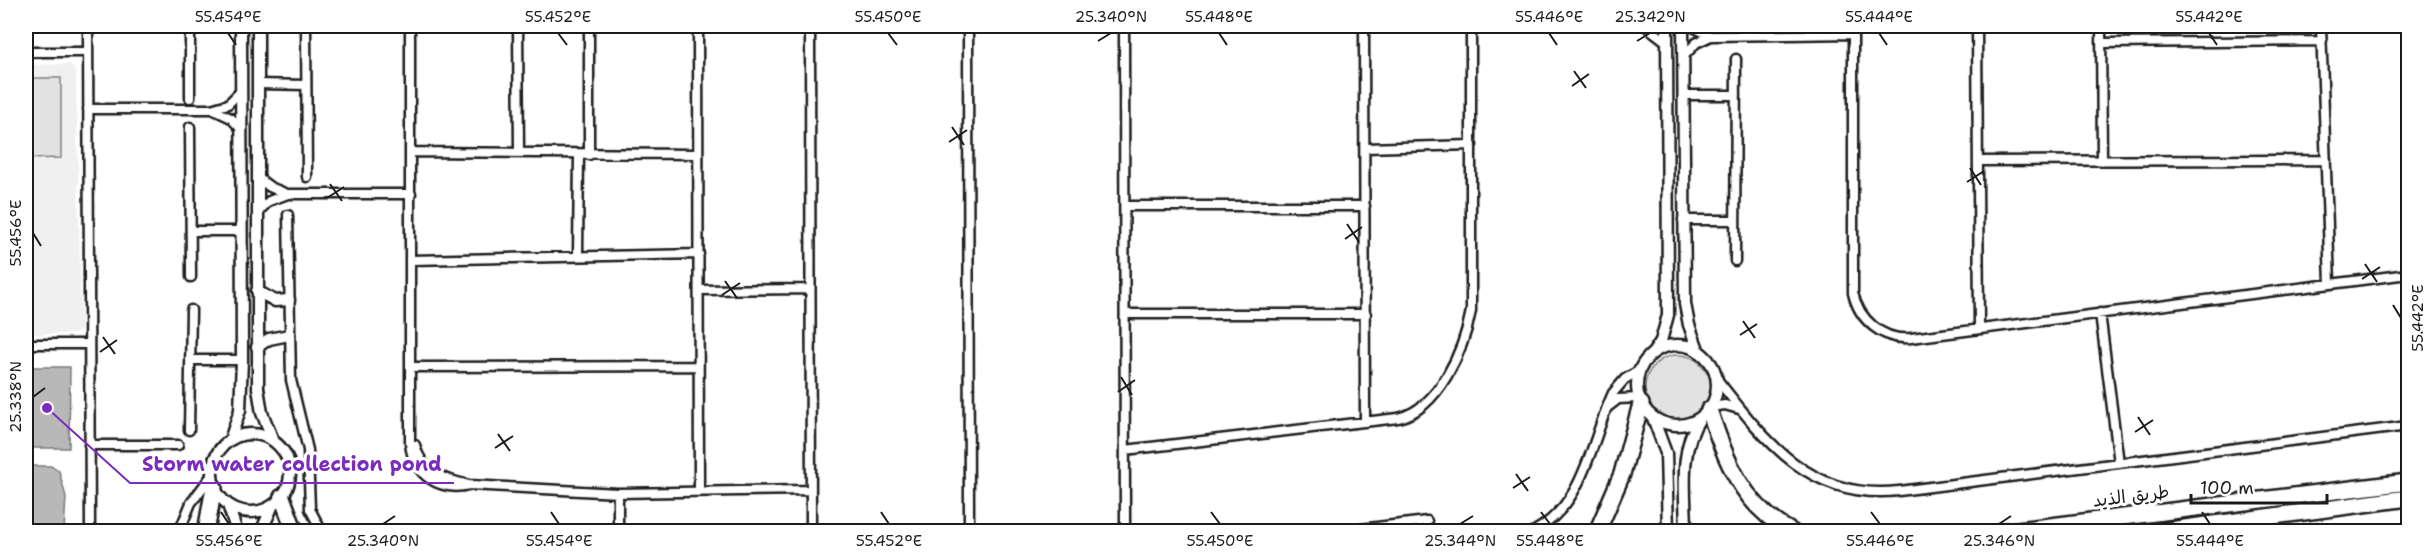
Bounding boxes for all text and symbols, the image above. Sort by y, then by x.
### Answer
text: 55.454°E [195,7,261,27]
text: 55.452°E [525,7,591,27]
text: 55.450°E [855,7,921,27]
text: 25.340°N [1075,7,1147,27]
text: 55.448°E [1185,7,1253,27]
text: 55.446°E [1515,7,1583,27]
text: 25.342°N [1614,7,1686,27]
text: 55.444°E [1845,7,1913,27]
text: 55.442°E [2175,7,2243,27]
text: 55.456°E [6,200,26,266]
text: 55.442°E [2408,284,2428,352]
text: 25.338°N [6,361,26,433]
callout: Storm water collection pond [130,445,454,483]
text: Storm water collection pond [142,451,442,477]
scale bar [2191,467,2328,505]
text: 100 m [2200,476,2254,500]
street label: طريق الذيد [2091,479,2171,513]
text: 55.456°E [196,531,262,551]
text: 25.340°N [347,531,419,551]
text: 55.454°E [526,531,592,551]
text: 55.452°E [856,531,922,551]
text: 55.450°E [1187,531,1253,551]
text: 25.344°N [1424,531,1496,551]
text: 55.448°E [1516,531,1584,551]
text: 55.446°E [1846,531,1914,551]
text: 25.346°N [1963,531,2035,551]
text: 55.444°E [2176,531,2244,551]

